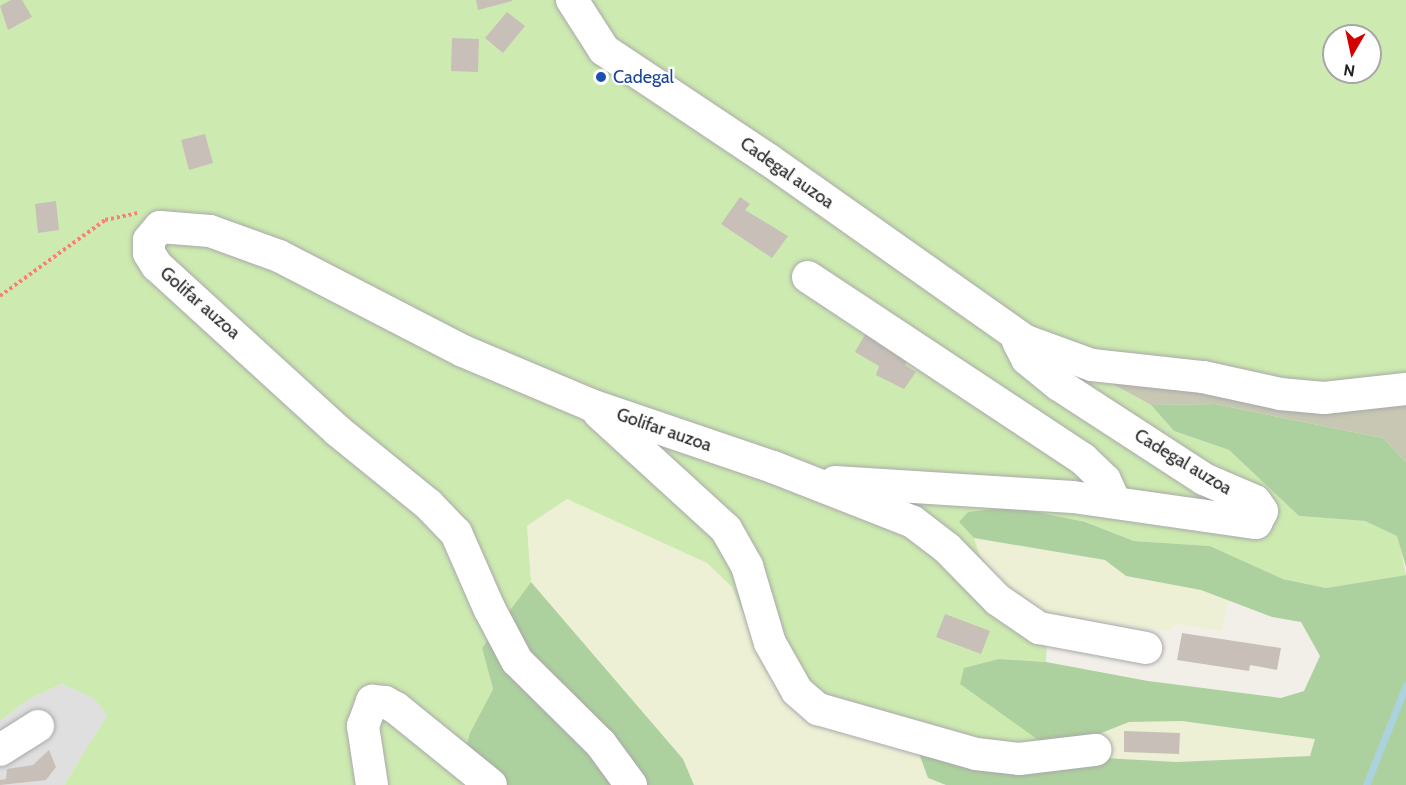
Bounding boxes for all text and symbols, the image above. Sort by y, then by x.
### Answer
north arrow [1322,24,1382,84]
text: N [1342,60,1356,81]
place label: Cadegal [613,66,674,88]
marker: Cadegal [594,70,608,84]
street label: Cadegal auzoa [736,133,838,213]
street label: Golifar auzoa [156,262,244,344]
street label: Golifar auzoa [614,404,714,456]
street label: Cadegal auzoa [1130,424,1236,500]

